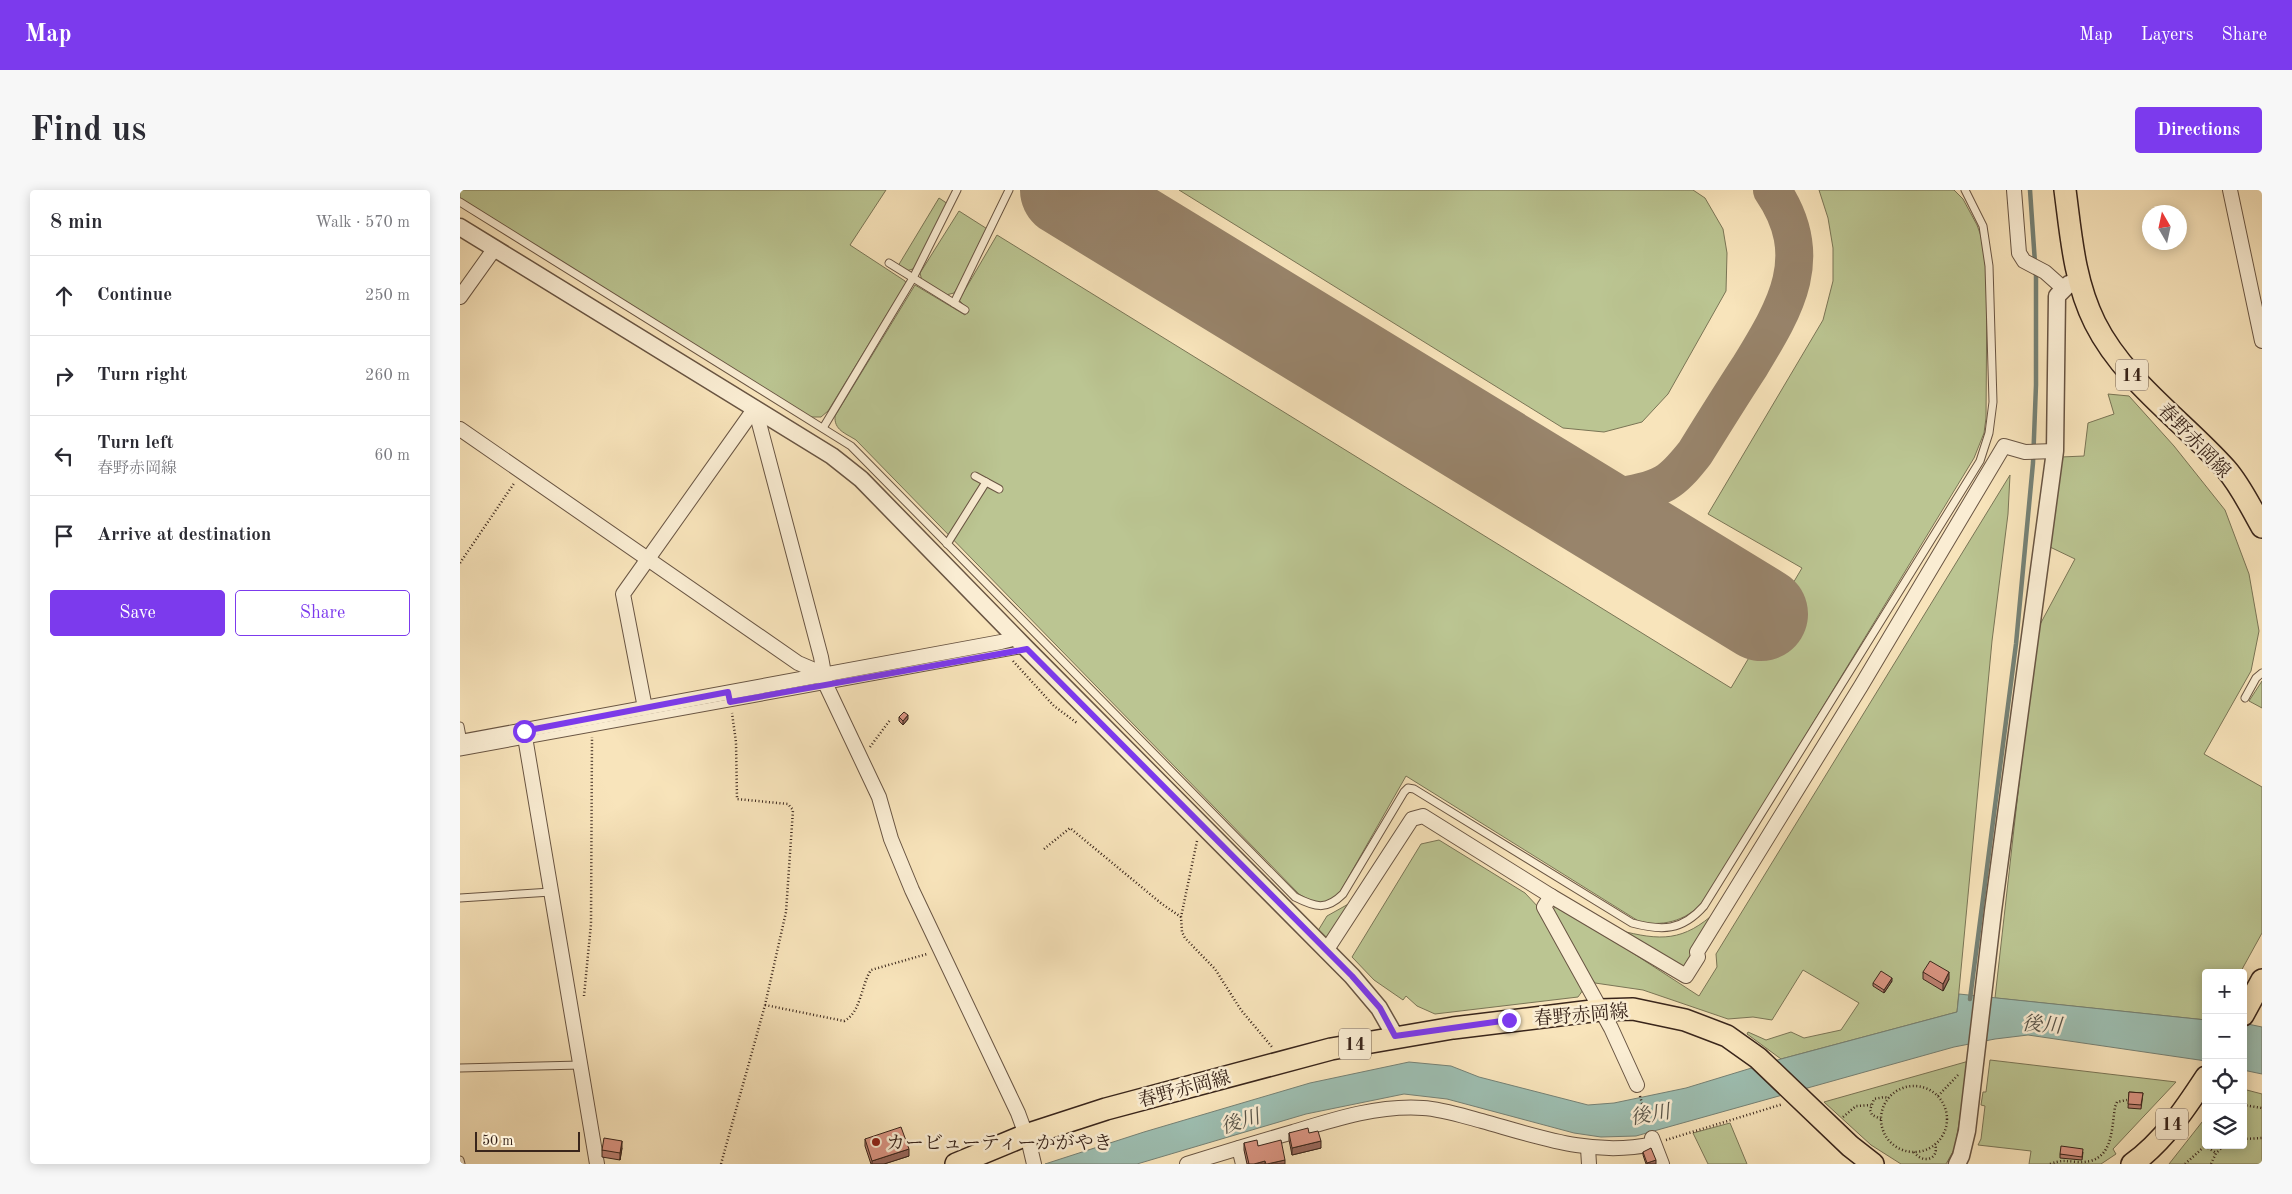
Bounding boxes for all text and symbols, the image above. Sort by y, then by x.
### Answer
text: Map [25,23,72,47]
text: Map [2079,26,2113,44]
text: Layers [2141,26,2193,44]
text: Share [2221,26,2267,44]
button: Directions [2135,107,2262,153]
text: Find us [30,113,146,148]
north arrow [2142,205,2187,250]
text: 8 min [50,212,103,233]
text: Walk · 570 m [315,215,410,231]
icon: ahead [50,282,78,310]
text: Continue [97,286,172,305]
text: 250 m [365,288,410,304]
road number: 14 [2116,360,2148,390]
icon: right [50,362,78,390]
text: Turn right [97,366,187,385]
text: 260 m [365,368,410,384]
street label: 春野赤岡線 [2153,399,2235,483]
text: Turn left [97,434,174,453]
icon: left [50,442,78,470]
text: 60 m [374,448,410,464]
text: 春野赤岡線 [97,461,177,477]
icon: arrive [50,522,78,550]
text: Arrive at destination [97,526,271,545]
button: Save [50,590,225,636]
button: Share [235,590,410,636]
route start [513,720,536,743]
map controls [2202,969,2247,1149]
button: + [2202,969,2247,1014]
street label: 春野赤岡線 [1533,1000,1629,1030]
route end [1498,1009,1521,1032]
water label: 後川 [2021,1013,2065,1038]
button: − [2202,1014,2247,1059]
road number: 14 [1339,1029,1371,1060]
button: locate [2202,1059,2247,1104]
street label: 春野赤岡線 [1136,1066,1233,1112]
water label: 後川 [1629,1100,1674,1129]
button: layers [2202,1104,2247,1149]
water label: 後川 [1218,1105,1265,1138]
road number: 14 [2156,1109,2188,1140]
scale bar [475,1129,580,1152]
place label: カービューティーかがやき [886,1133,1112,1154]
text: 50 m [482,1134,513,1148]
marker: カービューティーかがやき [870,1136,882,1148]

